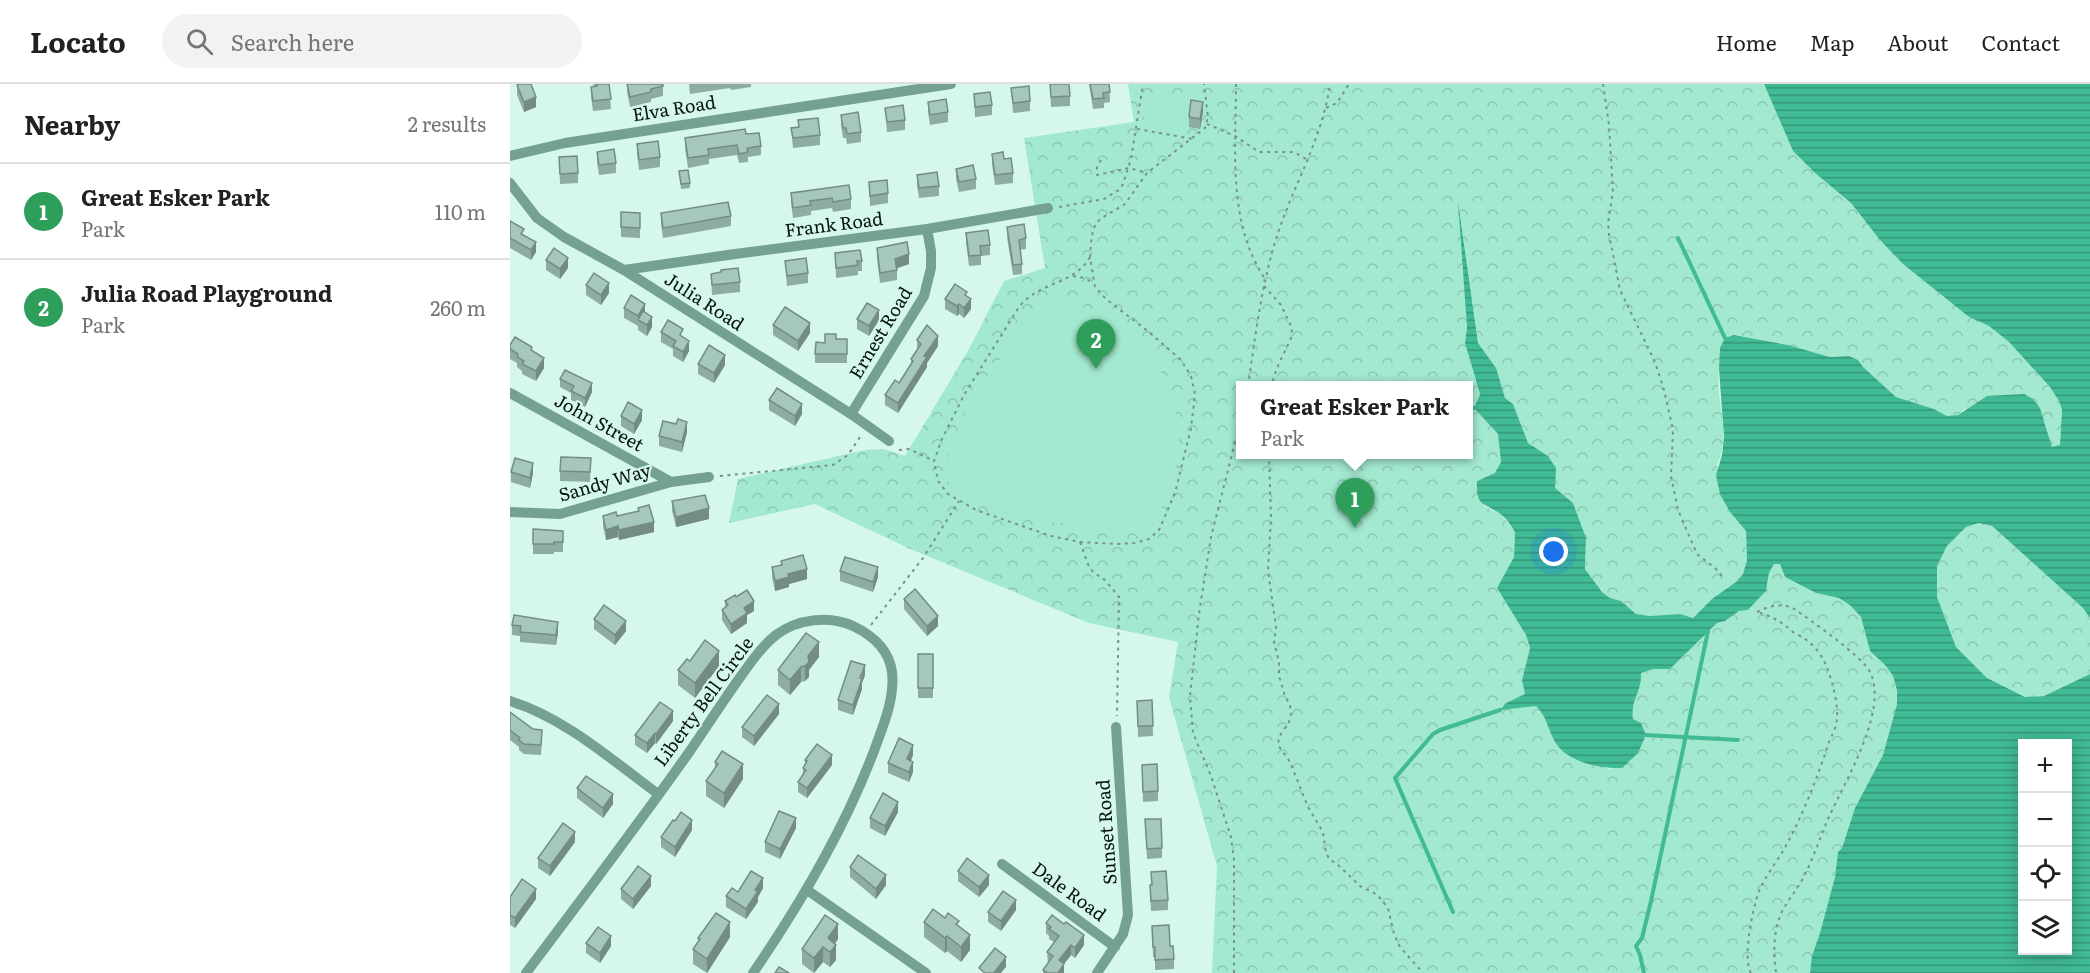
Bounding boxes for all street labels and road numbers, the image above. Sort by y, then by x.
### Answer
street label: Elva Road [630,88,717,127]
street label: Frank Road [783,204,885,243]
street label: Julia Road [660,265,750,337]
street label: Ernest Road [842,281,918,383]
street label: John Street [550,386,650,458]
street label: Sandy Way [555,455,654,508]
street label: Liberty Bell Circle [646,631,759,772]
street label: Sunset Road [1088,779,1123,886]
street label: Dale Road [1027,855,1113,927]

